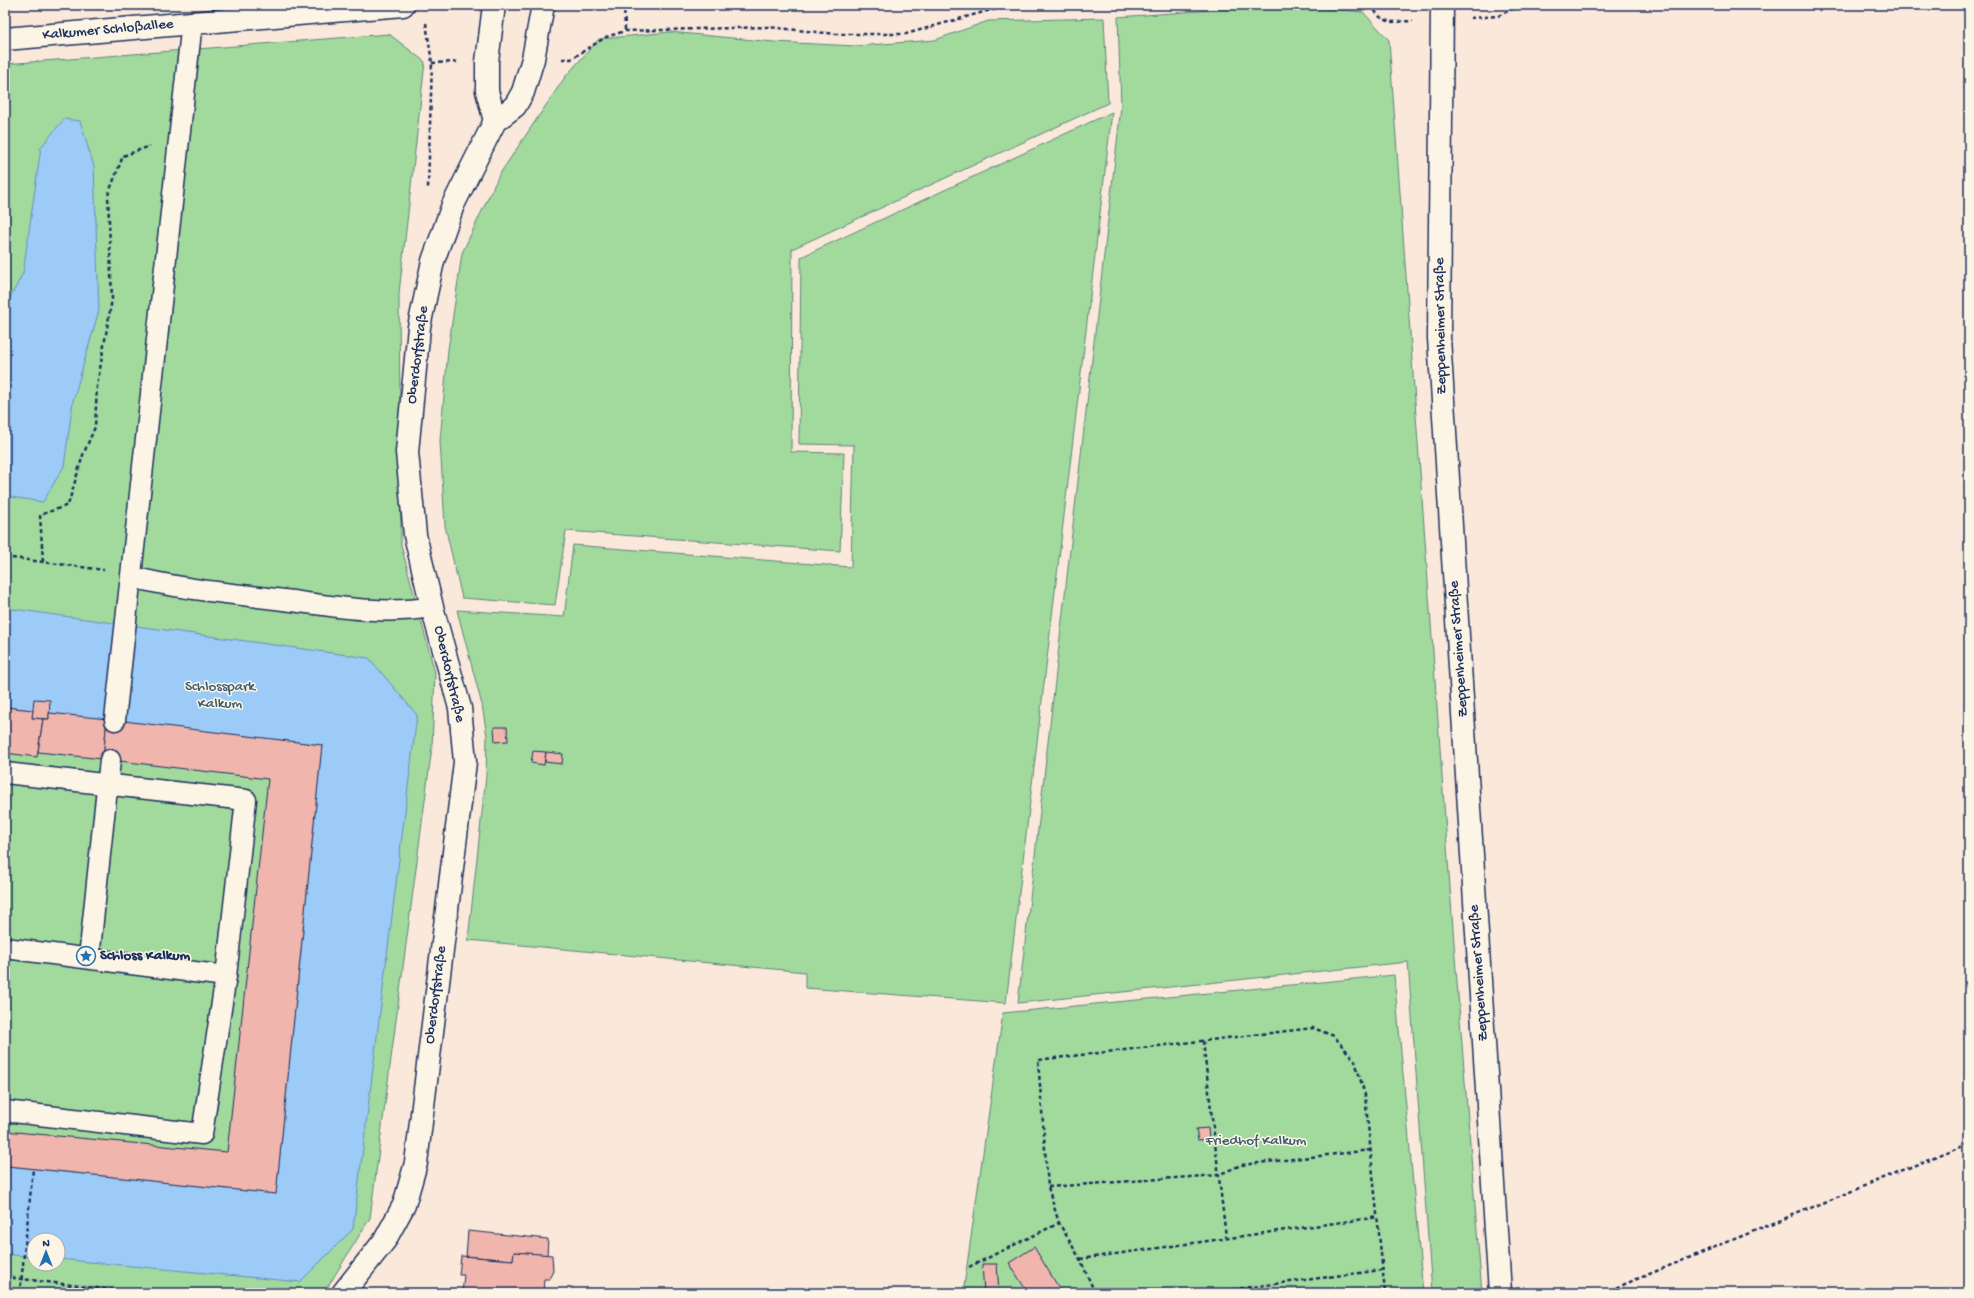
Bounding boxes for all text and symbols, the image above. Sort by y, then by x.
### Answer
street label: Kalkumer Schloßallee [42,15,175,45]
street label: Zeppenheimer Straße [1431,257,1451,395]
street label: Oberdorfstraße [403,305,433,405]
street label: Zeppenheimer Straße [1445,580,1473,718]
street label: Oberdorfstraße [429,624,469,724]
park label: Schlosspark Kalkum [185,678,256,713]
street label: Zeppenheimer Straße [1465,904,1493,1042]
place icon: Schloss Kalkum [75,945,97,967]
street label: Oberdorfstraße [421,945,451,1045]
place label: Schloss Kalkum [100,947,190,965]
park label: Friedhof Kalkum [1204,1132,1307,1150]
north arrow [26,1232,66,1272]
text: N [42,1238,50,1250]

